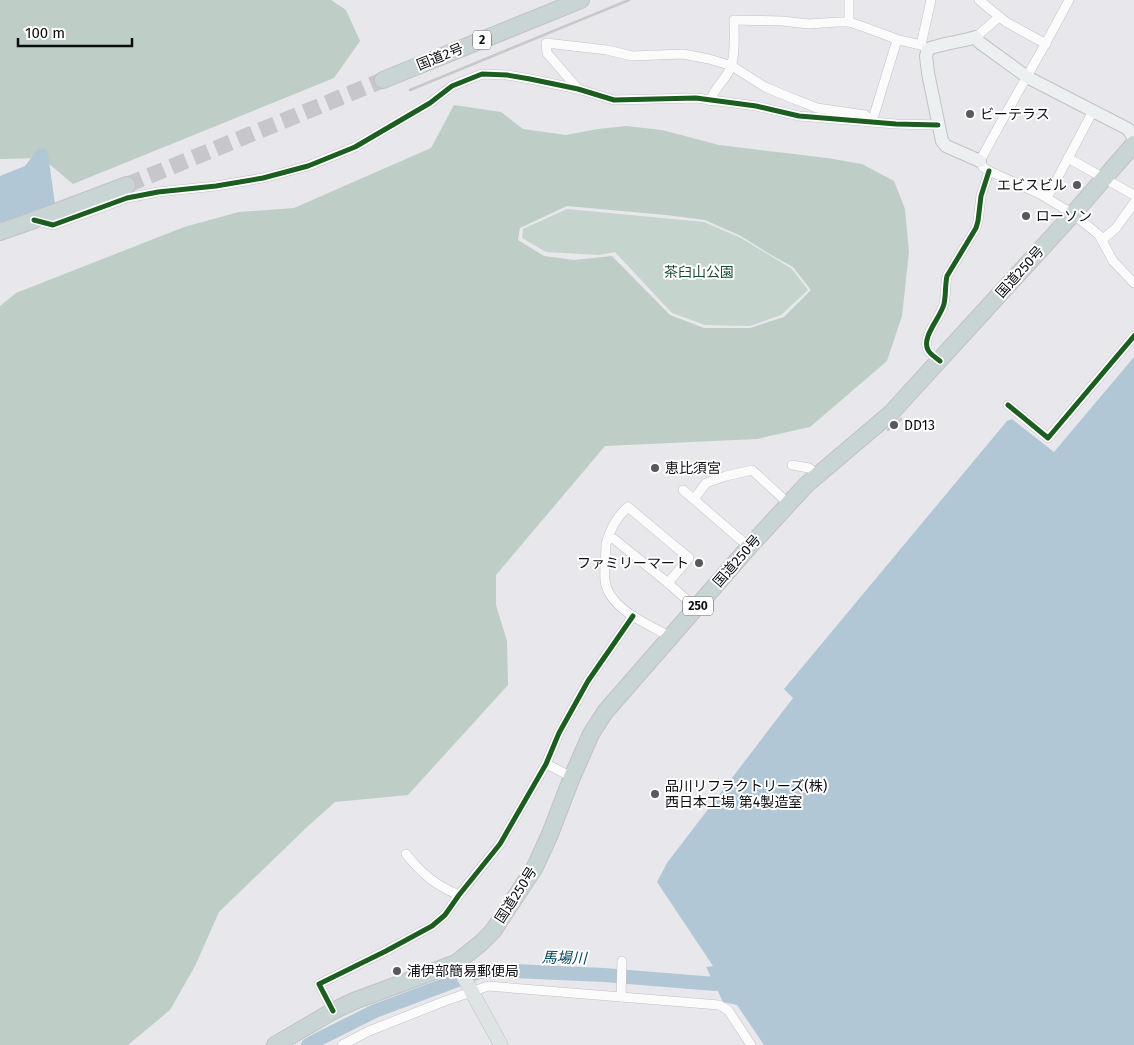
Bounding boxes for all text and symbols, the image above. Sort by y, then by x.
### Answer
scale bar [18,15,131,47]
text: 100 m [25,24,65,42]
road number: 2 [473,30,491,50]
street label: 国道2号 [414,40,466,74]
place label: ビーテラス [980,106,1050,123]
marker: ビーテラス [964,108,976,120]
place label: エビスビル [997,177,1067,194]
marker: エビスビル [1071,179,1083,191]
place label: ローソン [1036,208,1092,225]
marker: ローソン [1020,210,1032,222]
street label: 国道250号 [992,243,1048,301]
park label: 茶臼山公園 [664,264,734,281]
place label: DD13 [904,417,935,434]
marker: DD13 [888,419,900,431]
place label: 恵比須宮 [665,460,721,477]
marker: 恵比須宮 [649,462,661,474]
street label: 国道250号 [710,531,764,591]
place label: ファミリーマート [577,555,689,572]
marker: ファミリーマート [693,557,705,569]
road number: 250 [683,596,713,616]
place label: 品川リフラクトリーズ(株) 西日本工場 第4製造室 [665,778,827,811]
marker: 品川リフラクトリーズ(株) 西日本工場 第4製造室 [649,788,661,800]
street label: 国道250号 [492,864,540,926]
water label: 馬場川 [541,949,589,967]
place label: 浦伊部簡易郵便局 [407,963,519,980]
marker: 浦伊部簡易郵便局 [391,965,403,977]

